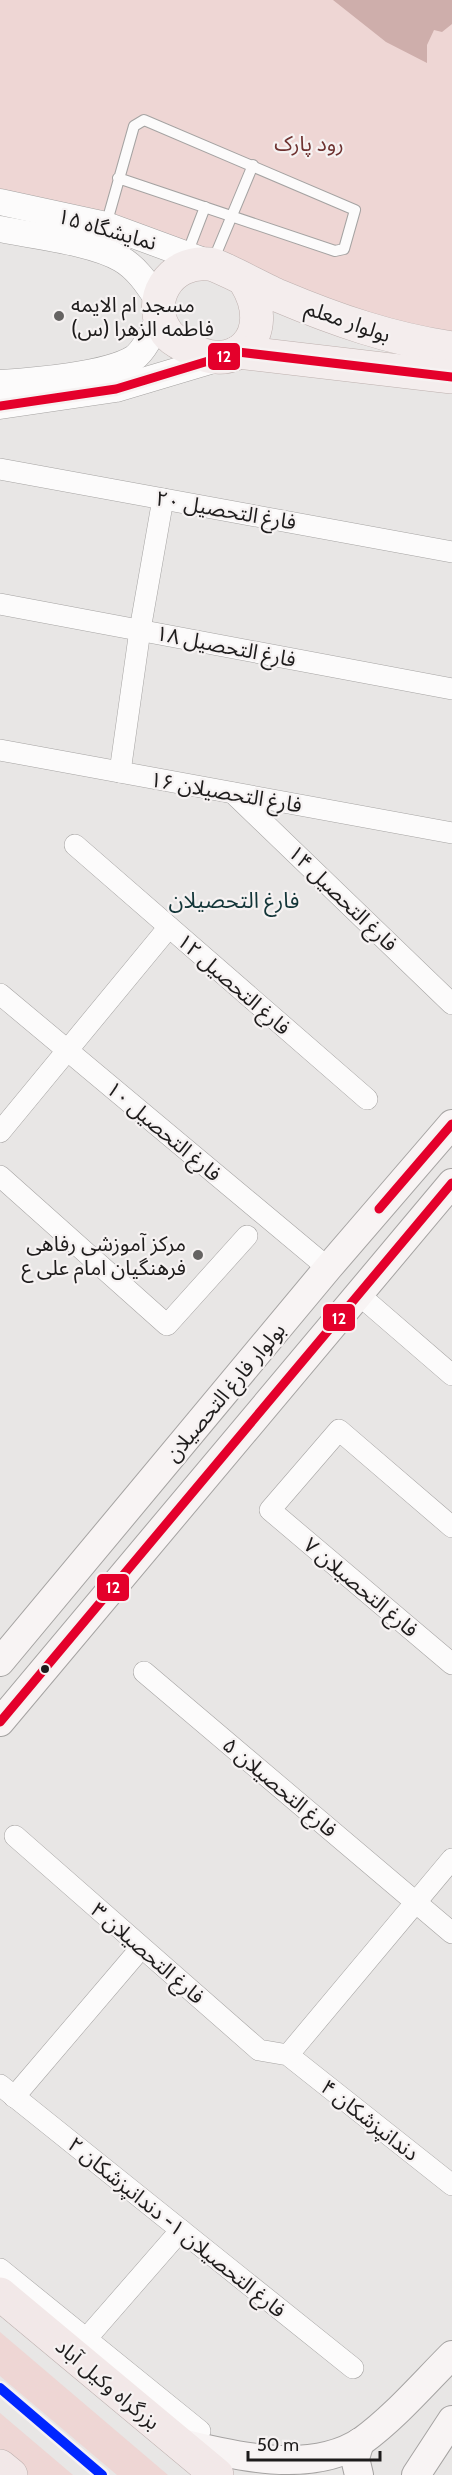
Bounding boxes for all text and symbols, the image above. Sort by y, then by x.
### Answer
park label: رود پارک [274,131,344,157]
street label: نمایشگاه ۱۵ [54,203,160,255]
place label: مسجد ام الایمه فاطمه الزهرا (س) [71,292,214,341]
street label: بولوار معلم [301,295,394,350]
marker: مسجد ام الایمه فاطمه الزهرا (س) [52,309,66,323]
line badge: 12 [207,342,241,371]
text: 12 [217,347,231,366]
street label: فارغ التحصیل ۲۰ [153,485,298,538]
street label: فارغ التحصیل ۱۸ [153,620,298,675]
street label: فارغ التحصیلان ۱۶ [148,766,304,821]
street label: فارغ التحصیل ۱۴ [281,840,403,959]
district label: فارغ التحصیلان [169,887,299,917]
street label: فارغ التحصیل ۱۲ [170,928,296,1042]
street label: فارغ التحصیل ۱۰ [100,1076,226,1189]
place label: مرکز آموزشی رفاهی فرهنگیان امام علی ع [21,1231,186,1284]
marker: مرکز آموزشی رفاهی فرهنگیان امام علی ع [191,1248,205,1262]
line badge: 12 [322,1303,356,1332]
text: 12 [332,1309,346,1328]
street label: بولوار فارغ التحصیلان [160,1318,293,1468]
street label: فارغ التحصیلان ۷ [297,1532,423,1644]
line badge: 12 [96,1573,130,1602]
text: 12 [106,1578,120,1597]
unlabelled marker [39,1663,51,1675]
street label: فارغ التحصیلان ۵ [216,1732,342,1844]
street label: فارغ التحصیلان ۳ [84,1897,210,2011]
street label: دندانپزشکان ۴ [315,2074,424,2167]
street label: فارغ التحصیلان ۱- دندانپزشکان ۲ [61,2131,291,2325]
street label: بزرگراه وکیل آباد [51,2333,165,2435]
scale bar [248,2424,380,2462]
text: 50 m [257,2434,299,2456]

